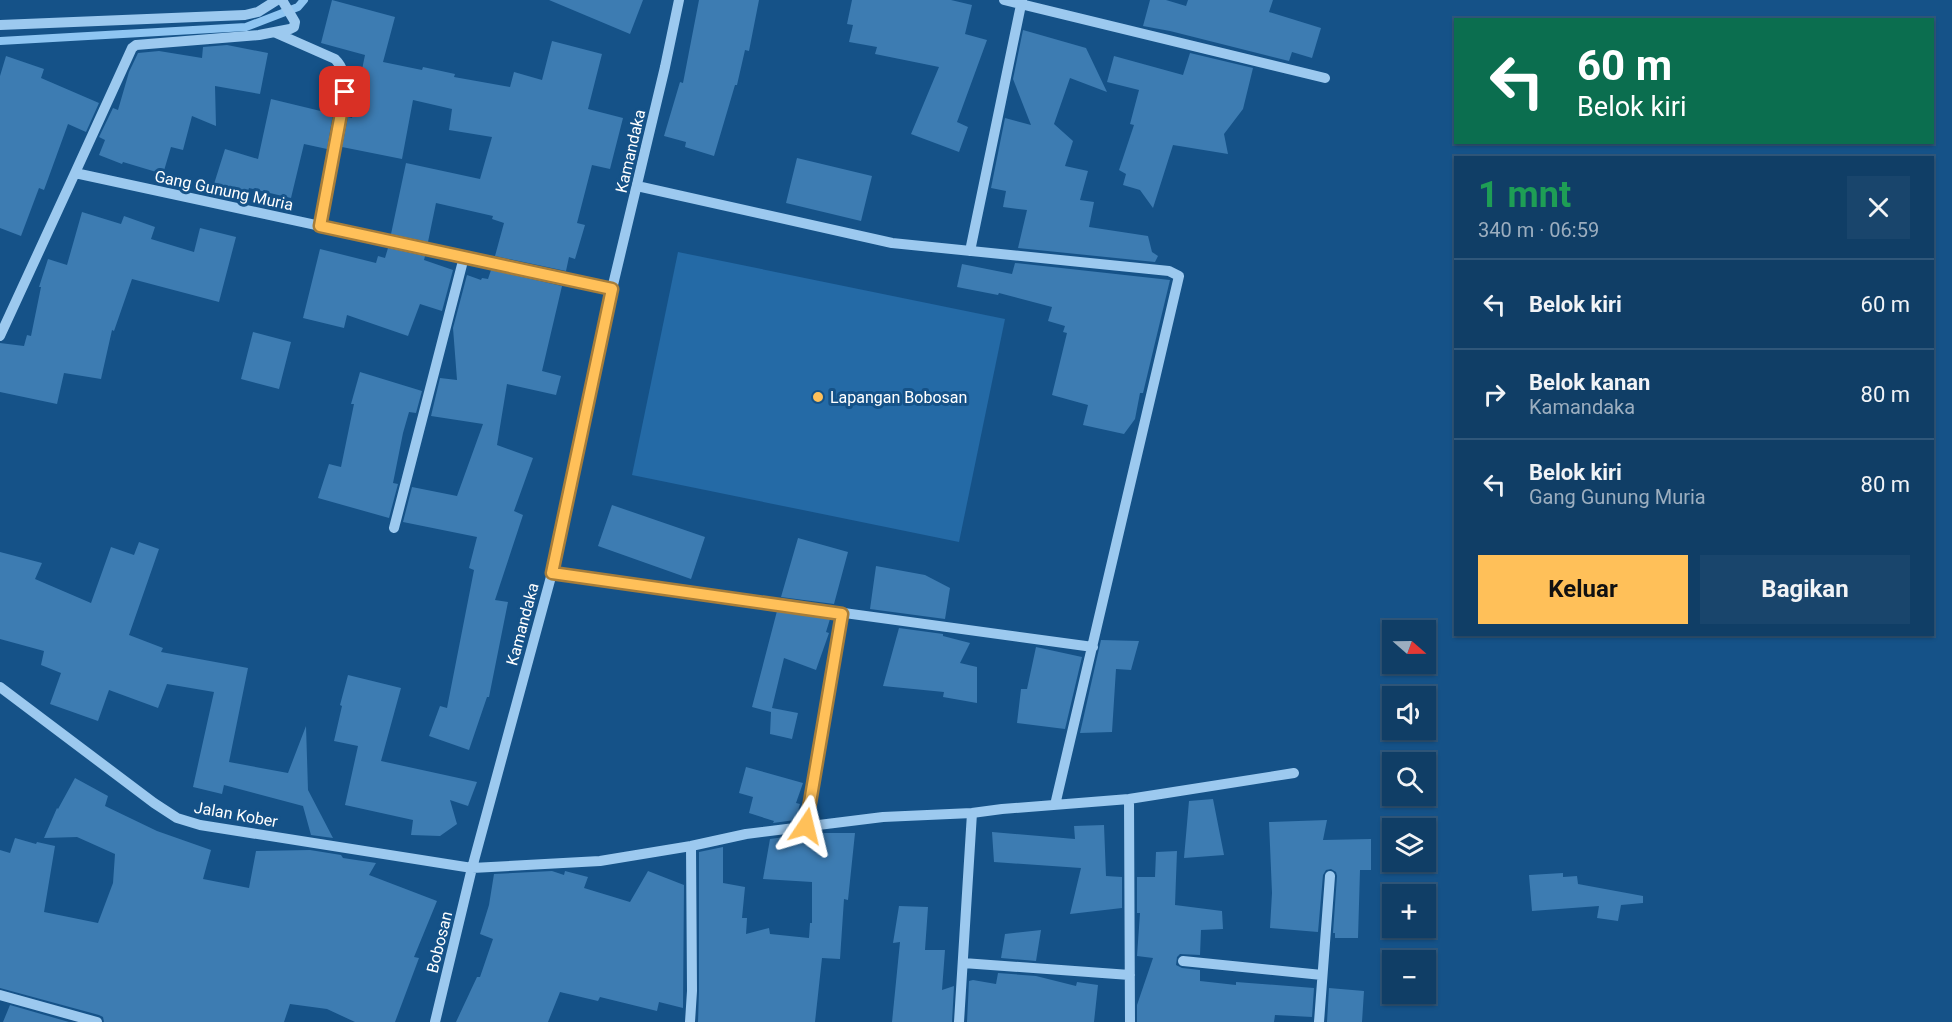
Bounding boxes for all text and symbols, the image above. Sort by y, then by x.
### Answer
text: 60 m [1577,41,1672,90]
icon: left [1478,42,1556,120]
pin [319,66,370,117]
icon: arrive [328,75,361,108]
text: Belok kiri [1577,91,1686,123]
street label: Kamandaka [612,108,649,195]
street label: Gang Gunung Muria [153,167,295,214]
text: 1 mnt [1478,174,1571,216]
button: close [1847,176,1910,239]
text: 340 m · 06:59 [1478,218,1599,242]
icon: left [1478,288,1511,321]
text: Belok kiri [1529,292,1622,317]
text: 60 m [1861,292,1910,317]
text: Belok kanan [1529,370,1650,395]
icon: right [1478,378,1511,411]
text: 80 m [1861,382,1910,407]
place label: Lapangan Bobosan [830,388,967,407]
marker: Lapangan Bobosan [811,390,825,404]
text: Kamandaka [1529,395,1635,419]
text: Belok kiri [1529,460,1622,485]
icon: left [1478,468,1511,501]
text: 80 m [1861,472,1910,497]
text: Gang Gunung Muria [1529,485,1706,509]
button: Keluar [1478,555,1688,624]
button: Bagikan [1700,555,1910,624]
street label: Kamandaka [502,581,543,668]
north arrow [1382,620,1436,674]
map controls [1382,620,1436,1004]
button: sound [1382,686,1436,740]
button: search [1382,752,1436,806]
position arrow [774,794,838,858]
street label: Jalan Kober [193,798,280,831]
button: layers [1382,818,1436,872]
button: + [1382,884,1436,938]
street label: Bobosan [423,909,456,975]
button: − [1382,950,1436,1004]

